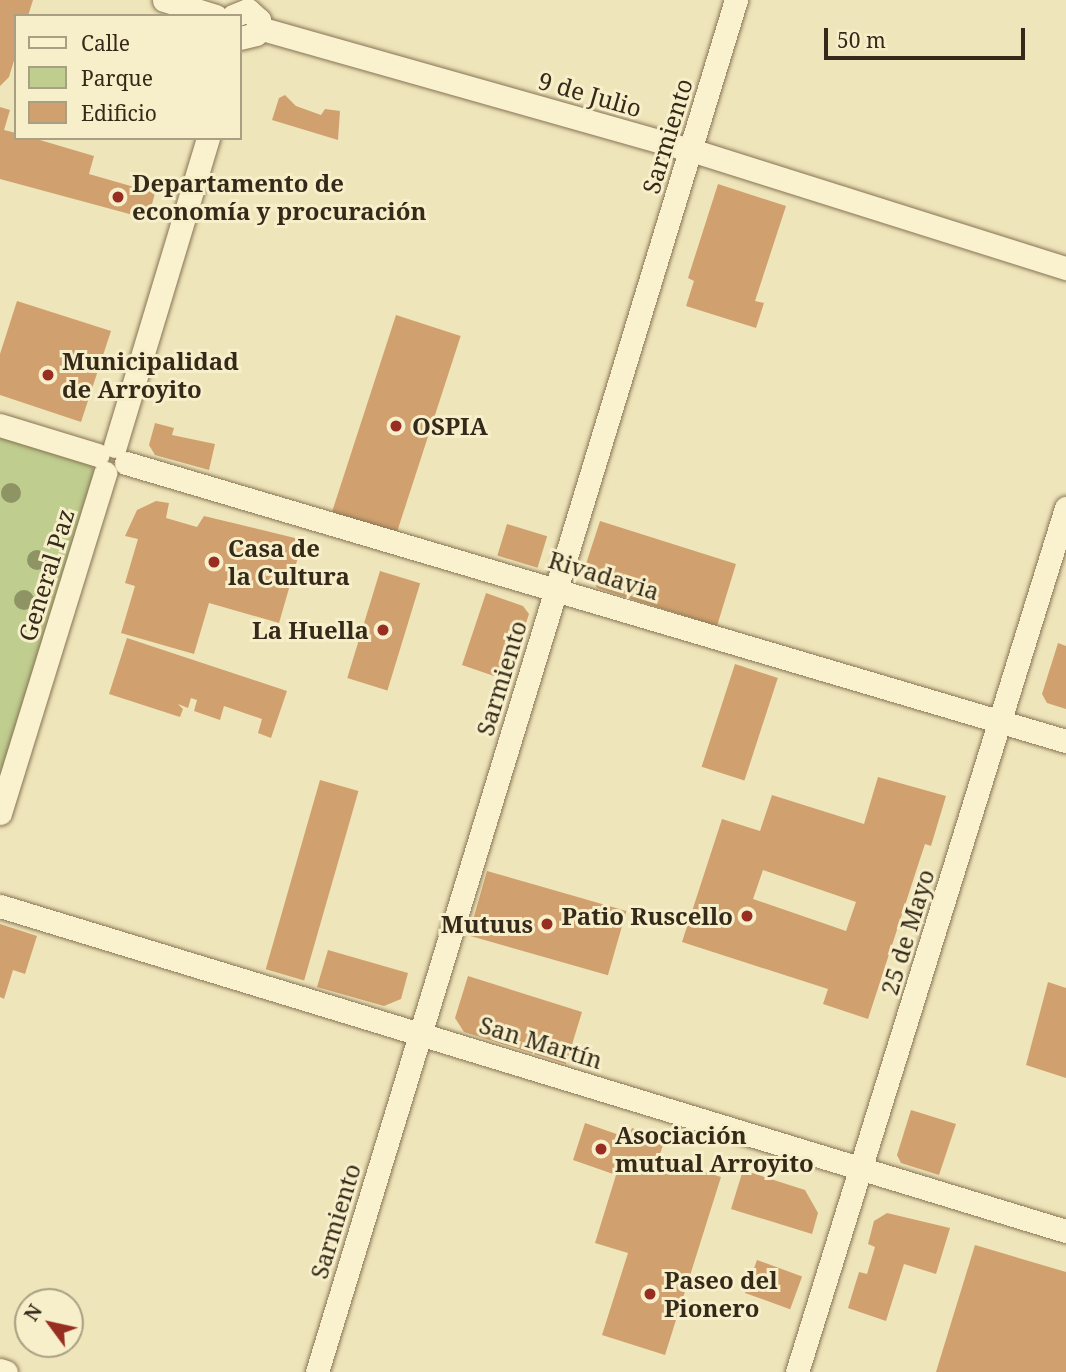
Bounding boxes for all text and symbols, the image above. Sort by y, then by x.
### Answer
legend [14,14,242,140]
scale bar [828,14,1029,58]
text: 50 m [837,26,886,54]
text: Calle [81,29,130,57]
text: Parque [81,64,153,92]
street label: 9 de Julio [535,66,645,122]
street label: Sarmiento [636,75,698,197]
text: Edificio [81,99,157,127]
place label: Departamento de economía y procuración [132,169,426,225]
marker: Departamento de economía y procuración [110,189,126,205]
place label: Municipalidad de Arroyito [62,347,239,403]
marker: Municipalidad de Arroyito [40,367,56,383]
place label: OSPIA [412,412,488,440]
marker: OSPIA [386,416,406,436]
street label: General Paz [12,505,80,645]
place label: Casa de la Cultura [228,534,350,590]
street label: Rivadavia [545,545,663,605]
marker: Casa de la Cultura [206,554,222,570]
place label: La Huella [252,616,369,644]
street label: Sarmiento [470,617,532,739]
marker: La Huella [375,622,391,638]
street label: 25 de Mayo [874,866,940,998]
place label: Patio Ruscello [561,902,733,930]
marker: Patio Ruscello [739,908,755,924]
place label: Mutuus [441,910,533,938]
marker: Mutuus [539,916,555,932]
street label: San Martín [476,1010,606,1074]
place label: Asociación mutual Arroyito [615,1121,814,1177]
marker: Asociación mutual Arroyito [593,1141,609,1157]
street label: Sarmiento [304,1160,366,1282]
place label: Paseo del Pionero [664,1266,778,1322]
marker: Paseo del Pionero [642,1286,658,1302]
north arrow [14,1288,84,1358]
text: N [18,1299,48,1326]

